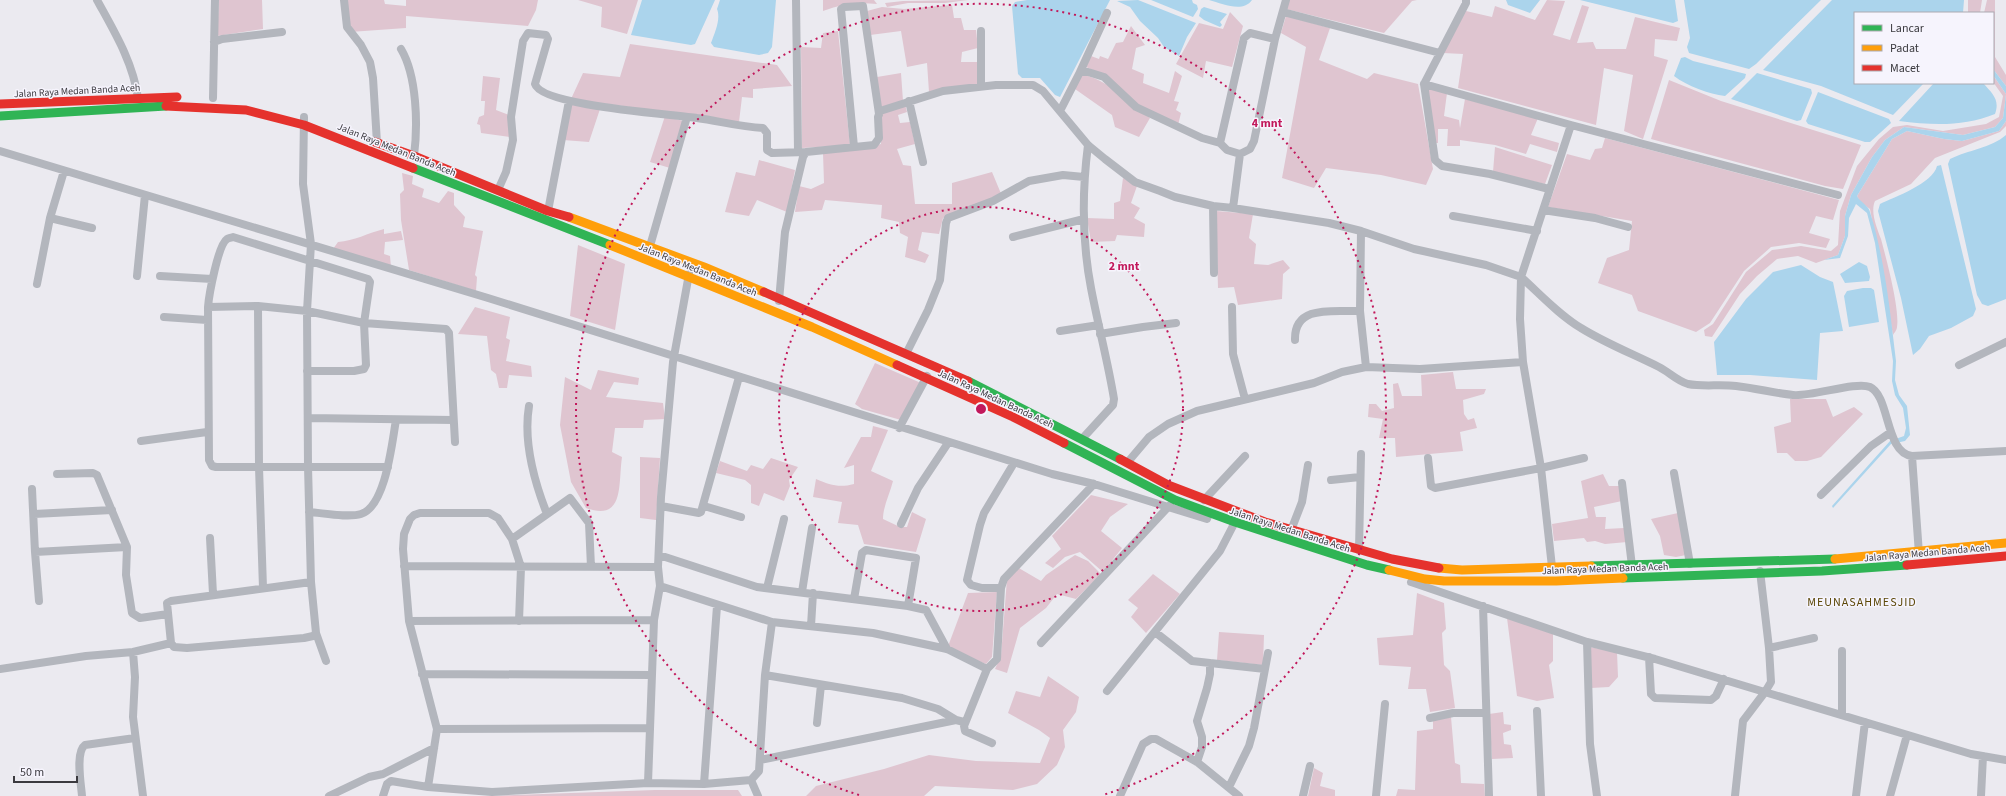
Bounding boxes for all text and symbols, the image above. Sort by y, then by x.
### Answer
legend [1854,12,1994,84]
text: Lancar [1890,20,1925,37]
text: Padat [1890,40,1919,57]
text: Macet [1890,60,1920,77]
street label: Jalan Raya Medan Banda Aceh [13,81,141,101]
text: 4 mnt [1252,115,1283,132]
street label: Jalan Raya Medan Banda Aceh [335,120,458,180]
street label: Jalan Raya Medan Banda Aceh [636,240,759,300]
text: 2 mnt [1109,258,1140,275]
street label: Jalan Raya Medan Banda Aceh [935,366,1056,432]
centre of rings [974,402,988,416]
street label: Jalan Raya Medan Banda Aceh [1227,504,1352,556]
street label: Jalan Raya Medan Banda Aceh [1863,541,1991,565]
street label: Jalan Raya Medan Banda Aceh [1542,560,1669,578]
district label: MEUNASAHMESJID [1807,594,1917,611]
scale bar [14,758,77,784]
text: 50 m [20,764,44,781]

